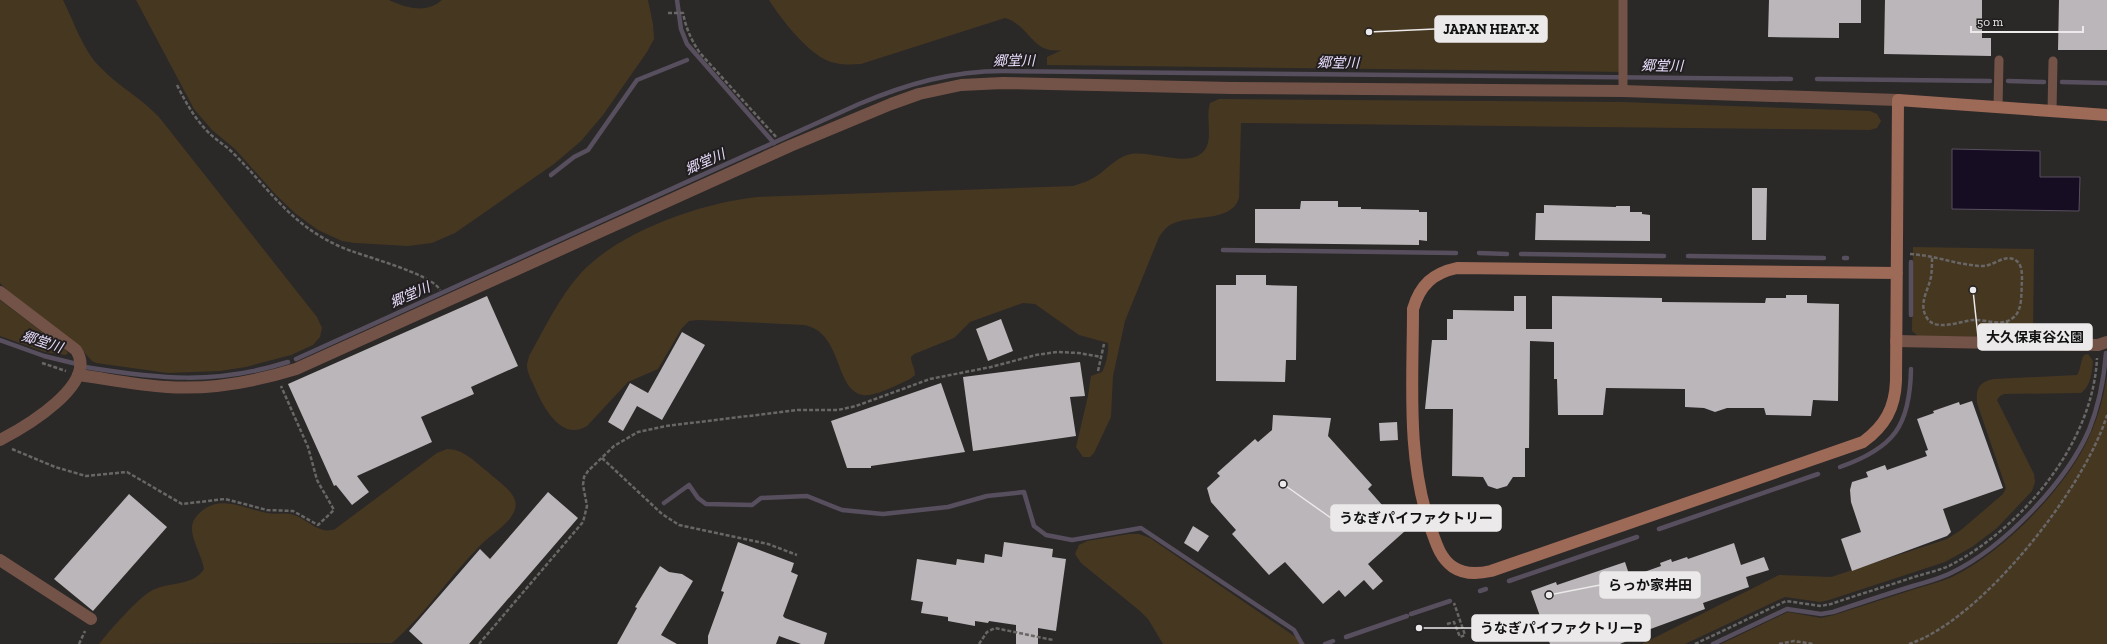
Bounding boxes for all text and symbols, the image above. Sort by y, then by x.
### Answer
scale bar [1971,8,2083,34]
text: 50 m [1977,15,2004,29]
callout: JAPAN HEAT-X [1435,16,1547,42]
text: JAPAN HEAT-X [1443,21,1539,38]
water label: 郷堂川 [993,52,1037,70]
water label: 郷堂川 [1317,54,1361,72]
water label: 郷堂川 [1641,57,1685,75]
water label: 郷堂川 [682,145,729,178]
water label: 郷堂川 [387,278,434,311]
callout: 大久保東谷公園 [1978,324,2092,350]
water label: 郷堂川 [19,327,67,357]
text: 大久保東谷公園 [1986,329,2084,346]
callout: うなぎパイファクトリー [1331,505,1501,531]
text: うなぎパイファクトリー [1339,510,1493,527]
callout: らっか家井田 [1600,572,1700,598]
text: らっか家井田 [1608,577,1692,594]
callout: うなぎパイファクトリーP [1472,615,1650,641]
text: うなぎパイファクトリーP [1480,620,1643,637]

